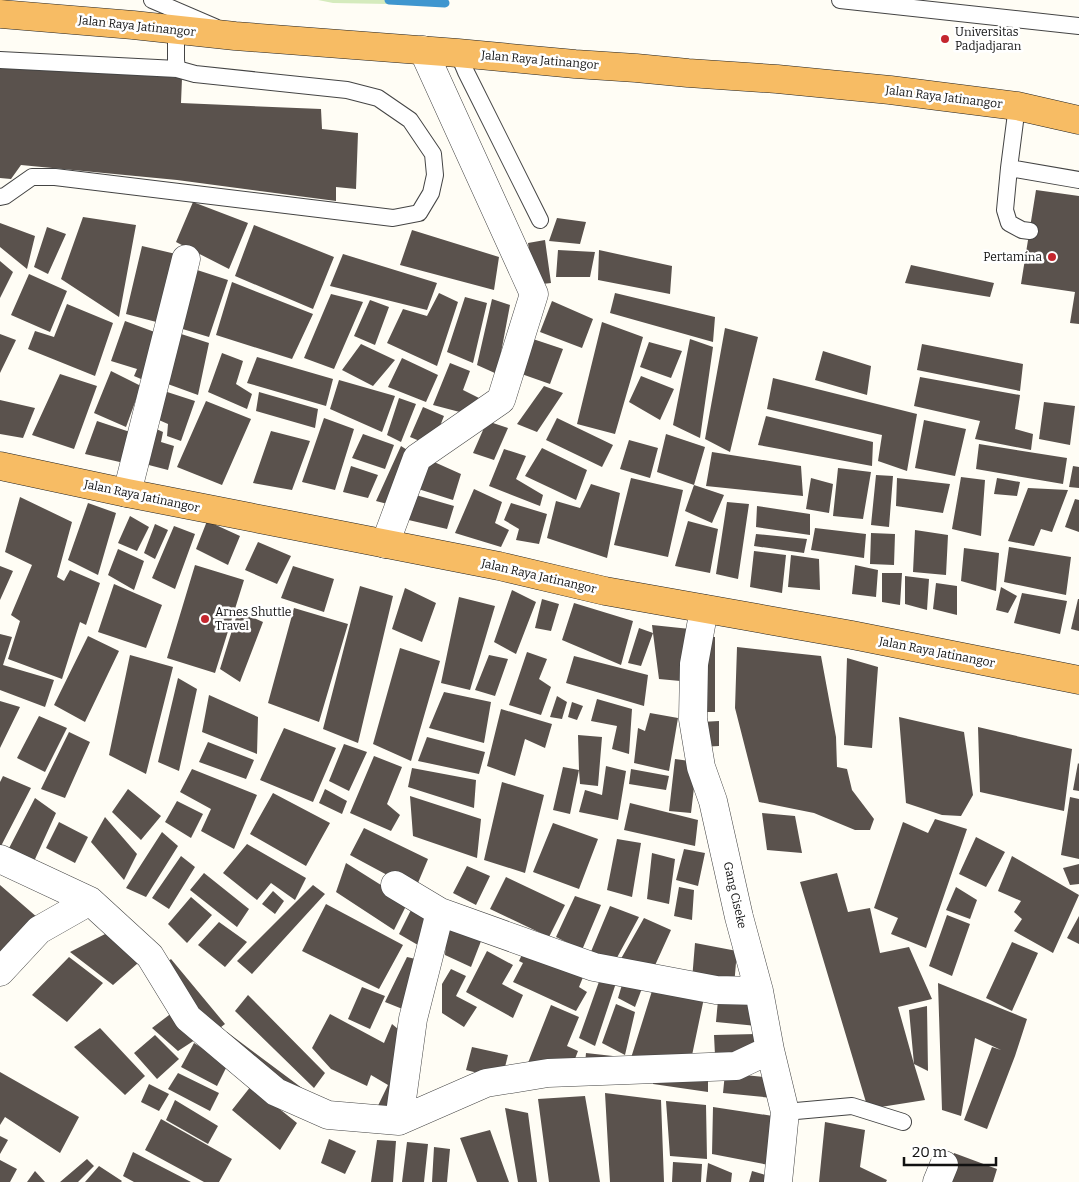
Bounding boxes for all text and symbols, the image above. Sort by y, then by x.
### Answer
street label: Jalan Raya Jatinangor [77,13,197,39]
place label: Universitas Padjadjaran [955,25,1022,53]
marker: Universitas Padjadjaran [939,33,951,45]
street label: Jalan Raya Jatinangor [480,48,600,72]
street label: Jalan Raya Jatinangor [884,83,1004,111]
place label: Pertamina [983,250,1042,264]
marker: Pertamina [1046,251,1058,263]
street label: Jalan Raya Jatinangor [82,477,202,515]
street label: Jalan Raya Jatinangor [479,556,599,596]
place label: Arnes Shuttle Travel [215,605,291,633]
marker: Arnes Shuttle Travel [199,613,211,625]
street label: Jalan Raya Jatinangor [877,634,997,670]
street label: Gang Ciseke [721,860,749,930]
scale bar [904,1134,996,1166]
text: 20 m [912,1143,948,1161]

